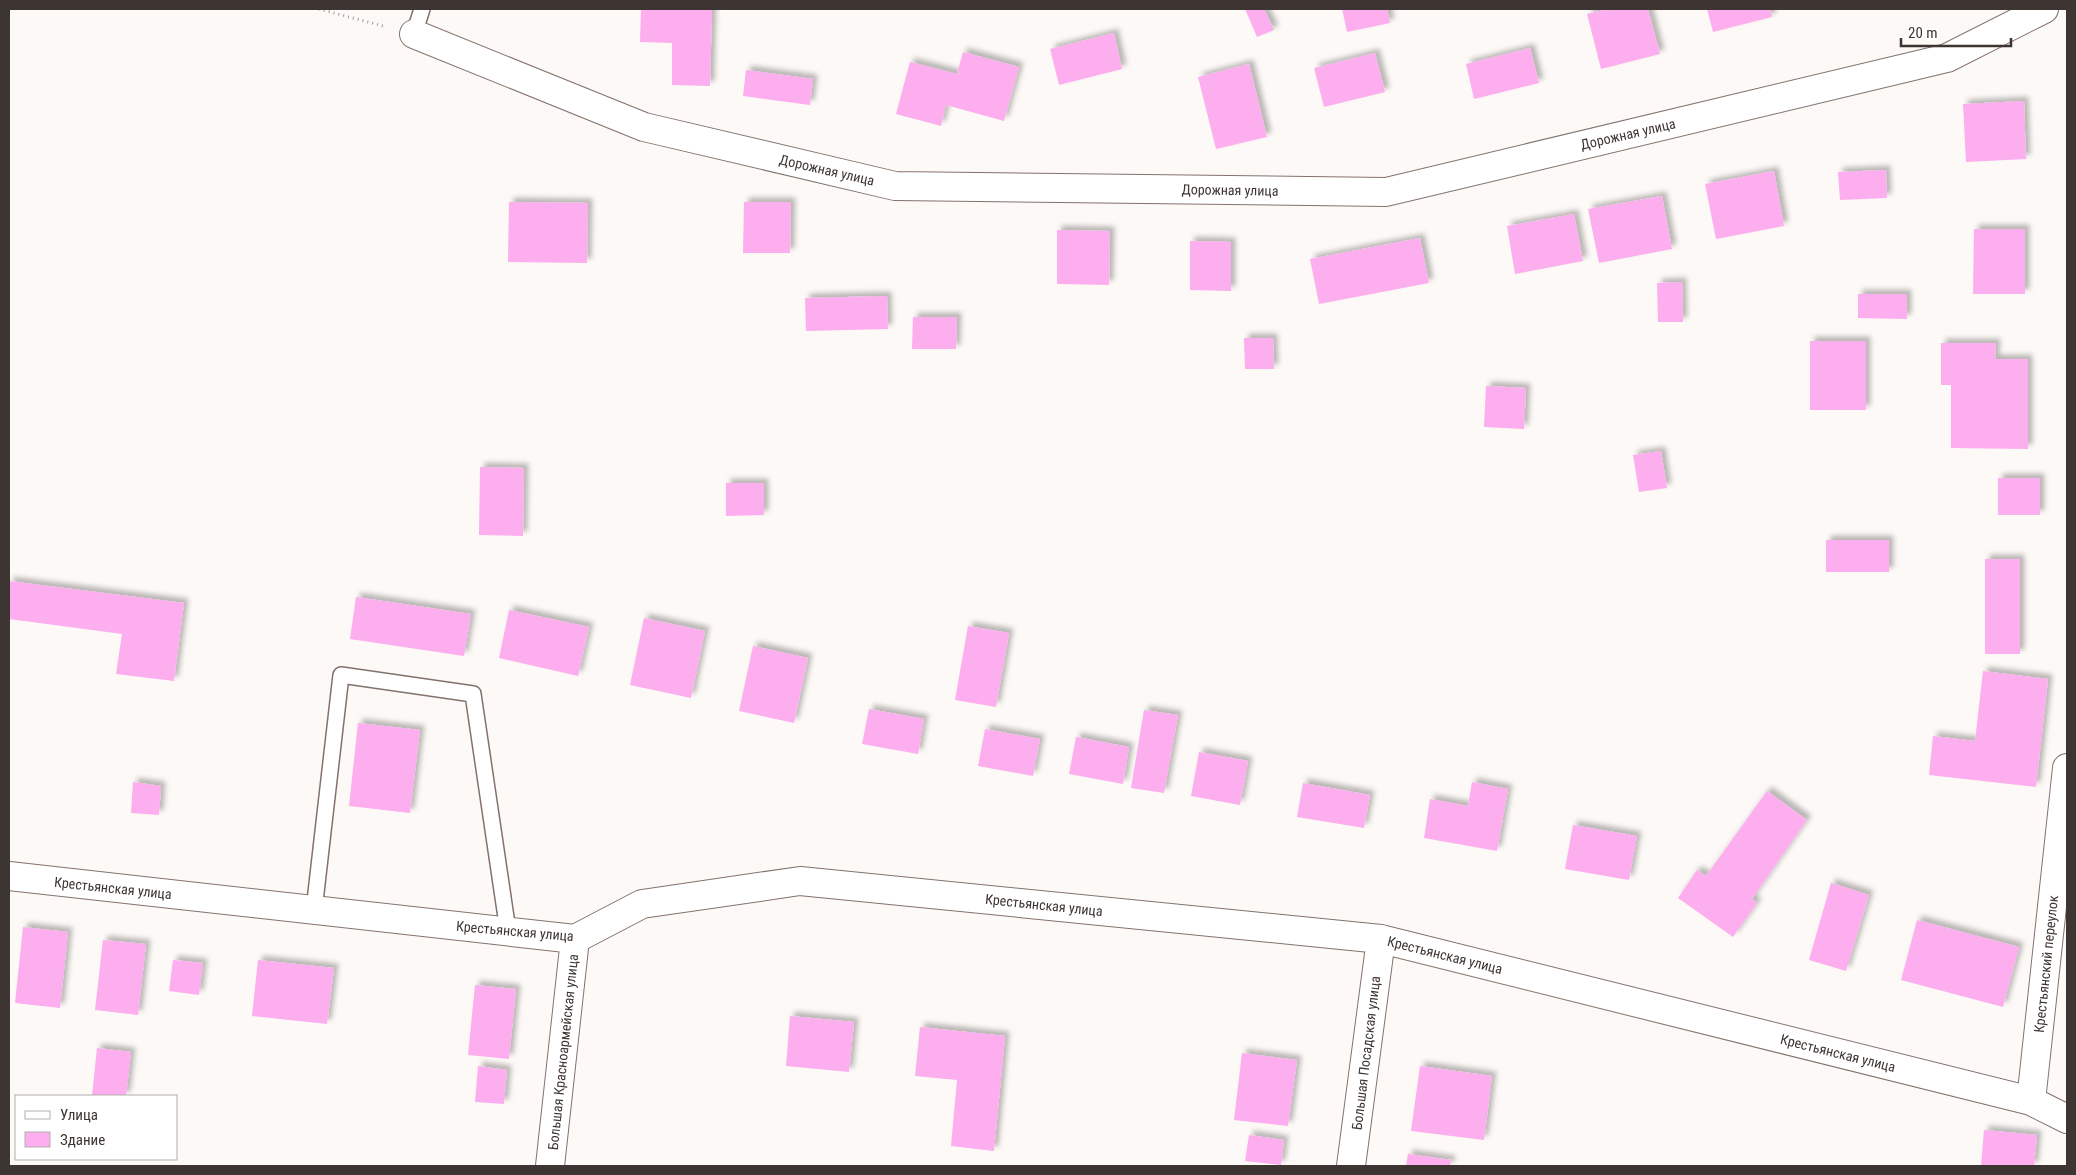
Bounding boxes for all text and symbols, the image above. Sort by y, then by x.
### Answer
scale bar [1901,15,2011,47]
text: 20 m [1908,24,1938,42]
street label: Дорожная улица [1579,115,1677,153]
street label: Дорожная улица [778,151,876,189]
street label: Дорожная улица [1181,181,1279,199]
street label: Крестьянская улица [54,874,172,902]
street label: Крестьянская улица [985,891,1103,919]
street label: Крестьянский переулок [2031,894,2061,1034]
street label: Крестьянская улица [456,918,574,944]
street label: Крестьянская улица [1386,933,1504,977]
street label: Большая Красноармейская улица [545,953,581,1151]
street label: Большая Посадская улица [1349,975,1383,1131]
street label: Крестьянская улица [1779,1031,1897,1075]
legend [15,1095,178,1160]
text: Улица [60,1106,98,1124]
text: Здание [60,1131,105,1149]

